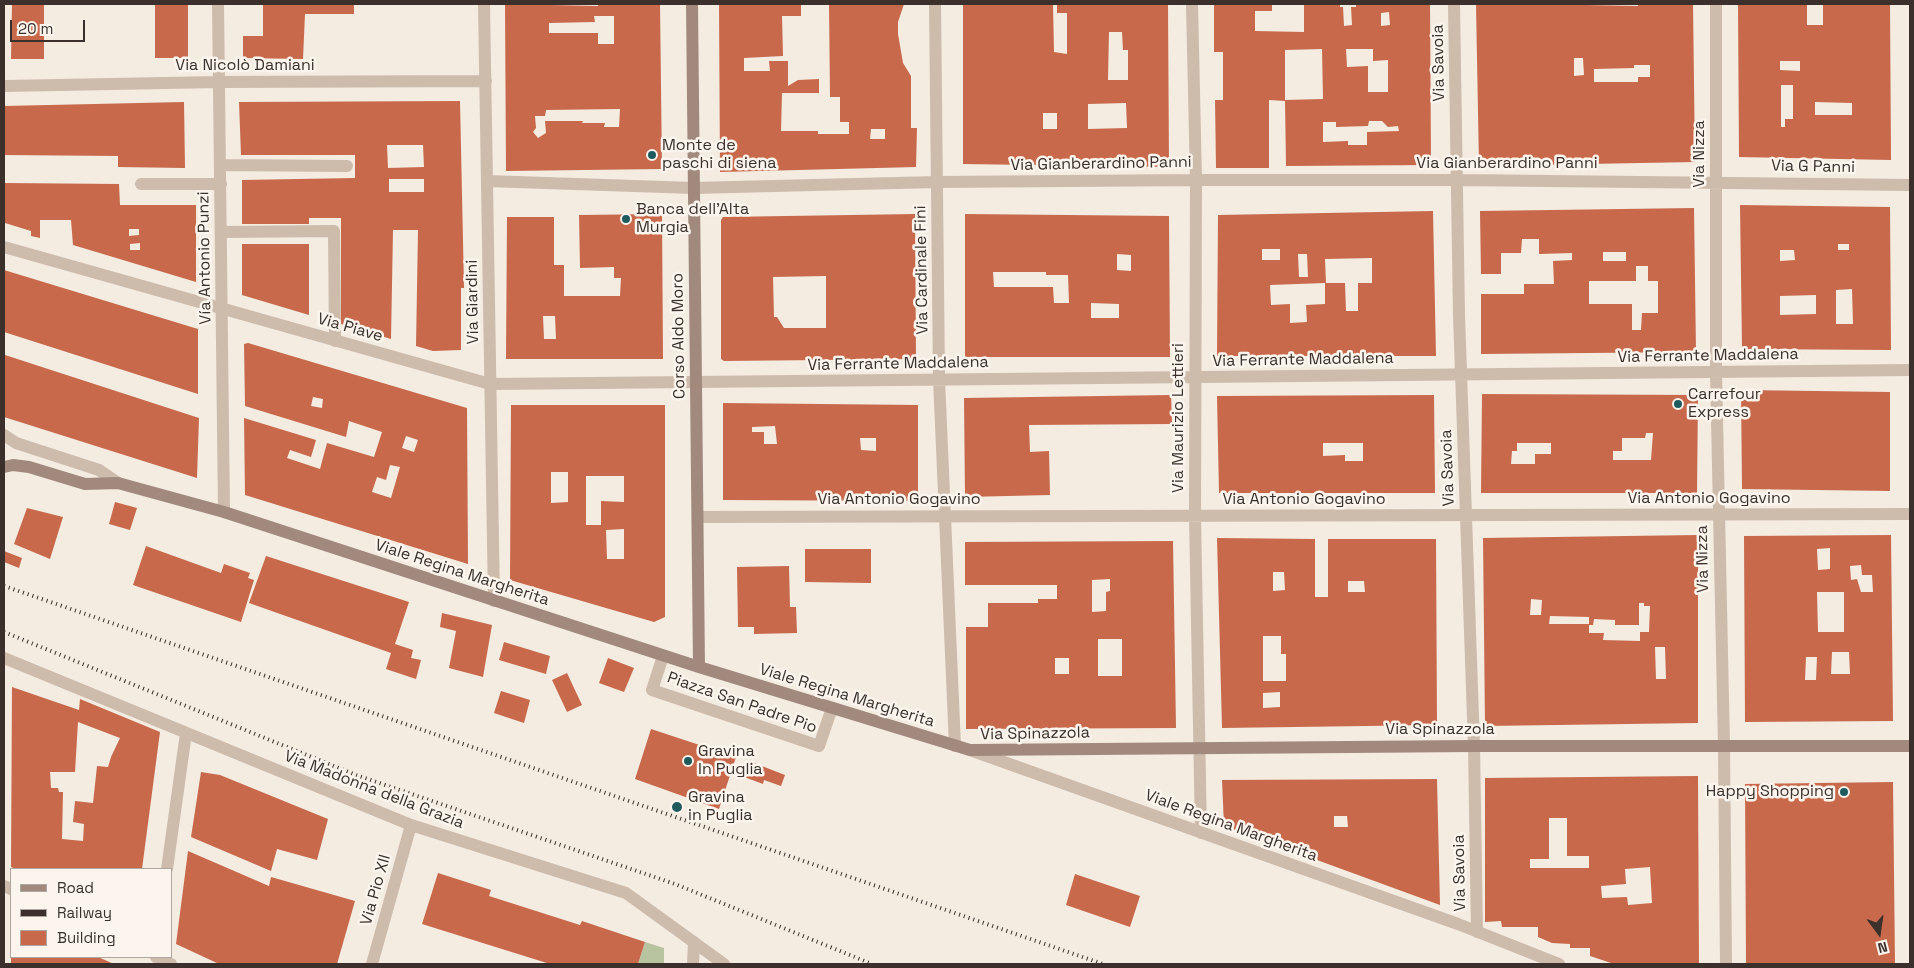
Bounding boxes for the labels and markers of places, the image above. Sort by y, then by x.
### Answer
place label: Monte de paschi di siena [662,136,776,174]
marker: Monte de paschi di siena [646,149,658,161]
place label: Banca dell'Alta Murgia [636,200,749,238]
marker: Banca dell'Alta Murgia [620,213,632,225]
place label: Carrefour Express [1688,385,1761,423]
marker: Carrefour Express [1672,398,1684,410]
place label: Gravina In Puglia [698,742,763,780]
marker: Gravina In Puglia [682,755,694,767]
place label: Happy Shopping [1706,782,1834,802]
marker: Happy Shopping [1838,786,1850,798]
place label: Gravina in Puglia [688,788,753,826]
marker: Gravina in Puglia [670,800,684,814]

